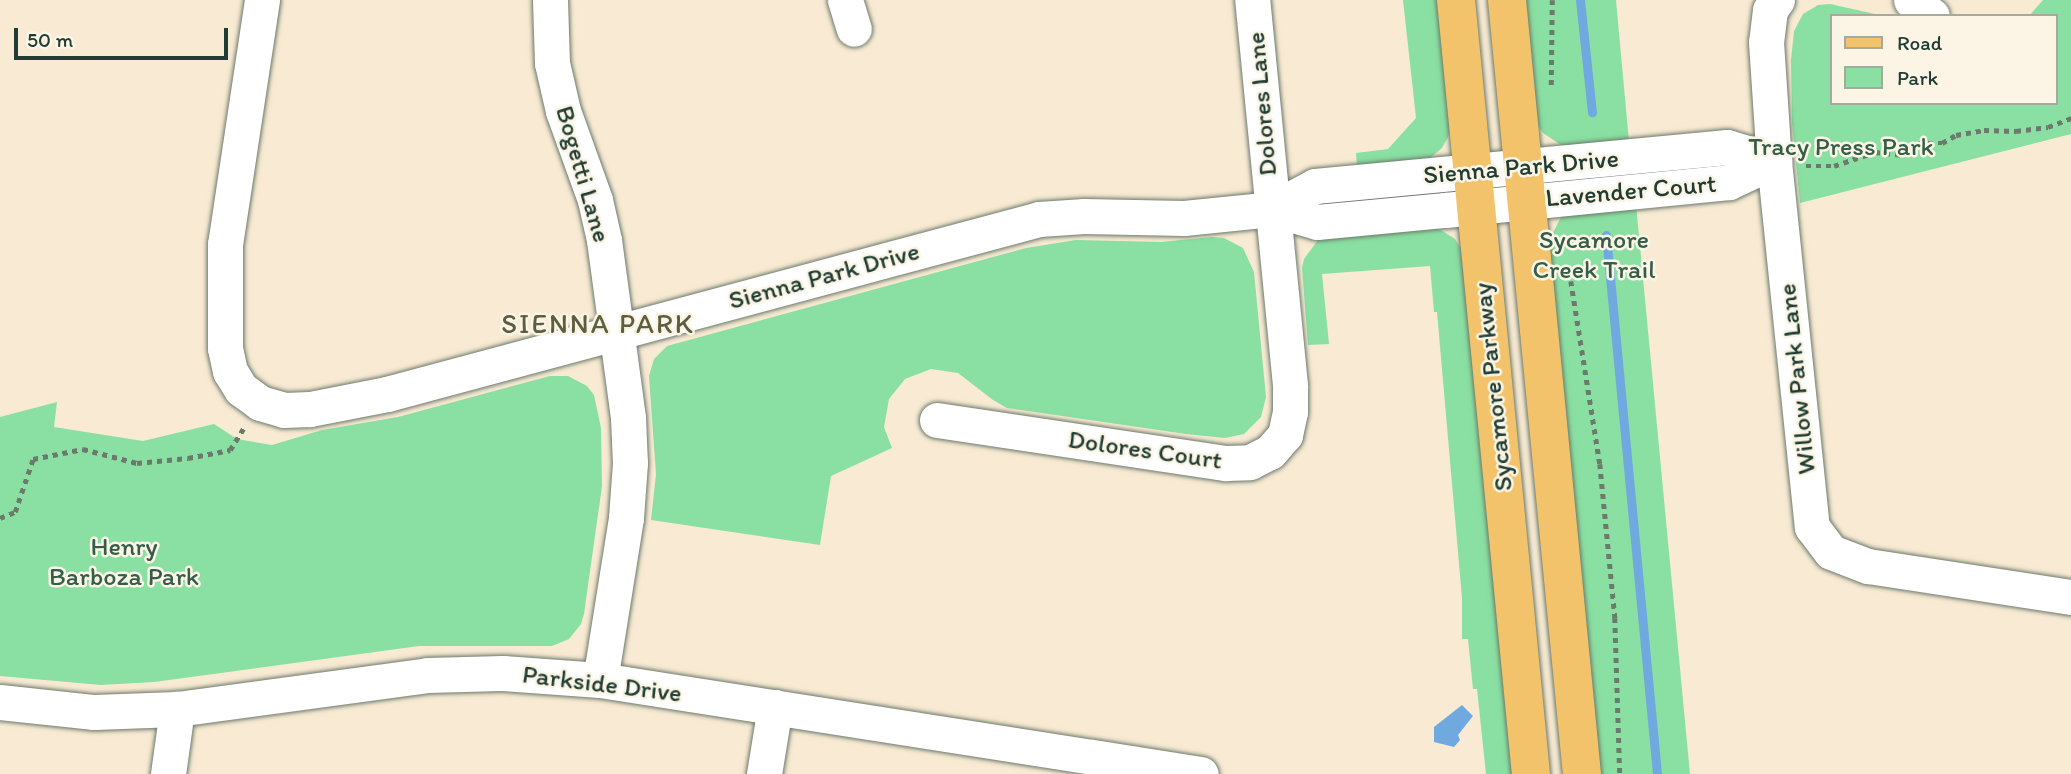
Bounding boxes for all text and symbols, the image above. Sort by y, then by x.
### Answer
scale bar [18,14,231,58]
legend [1829,14,2057,105]
text: 50 m [27,27,73,52]
text: Road [1897,30,1942,55]
street label: Dolores Lane [1240,31,1284,177]
text: Park [1897,65,1938,90]
street label: Bogetti Lane [549,102,617,246]
park label: Tracy Press Park [1749,131,1933,163]
street label: Sienna Park Drive [1421,143,1621,191]
street label: Lavender Court [1544,168,1718,214]
park label: Sycamore Creek Trail [1533,224,1655,286]
street label: Sienna Park Drive [725,235,923,317]
street label: Sycamore Parkway [1467,281,1519,493]
street label: Willow Park Lane [1771,282,1823,476]
district label: SIENNA PARK [502,306,694,340]
street label: Dolores Court [1066,424,1224,476]
park label: Henry Barboza Park [49,531,199,592]
street label: Parkside Drive [520,659,684,709]

